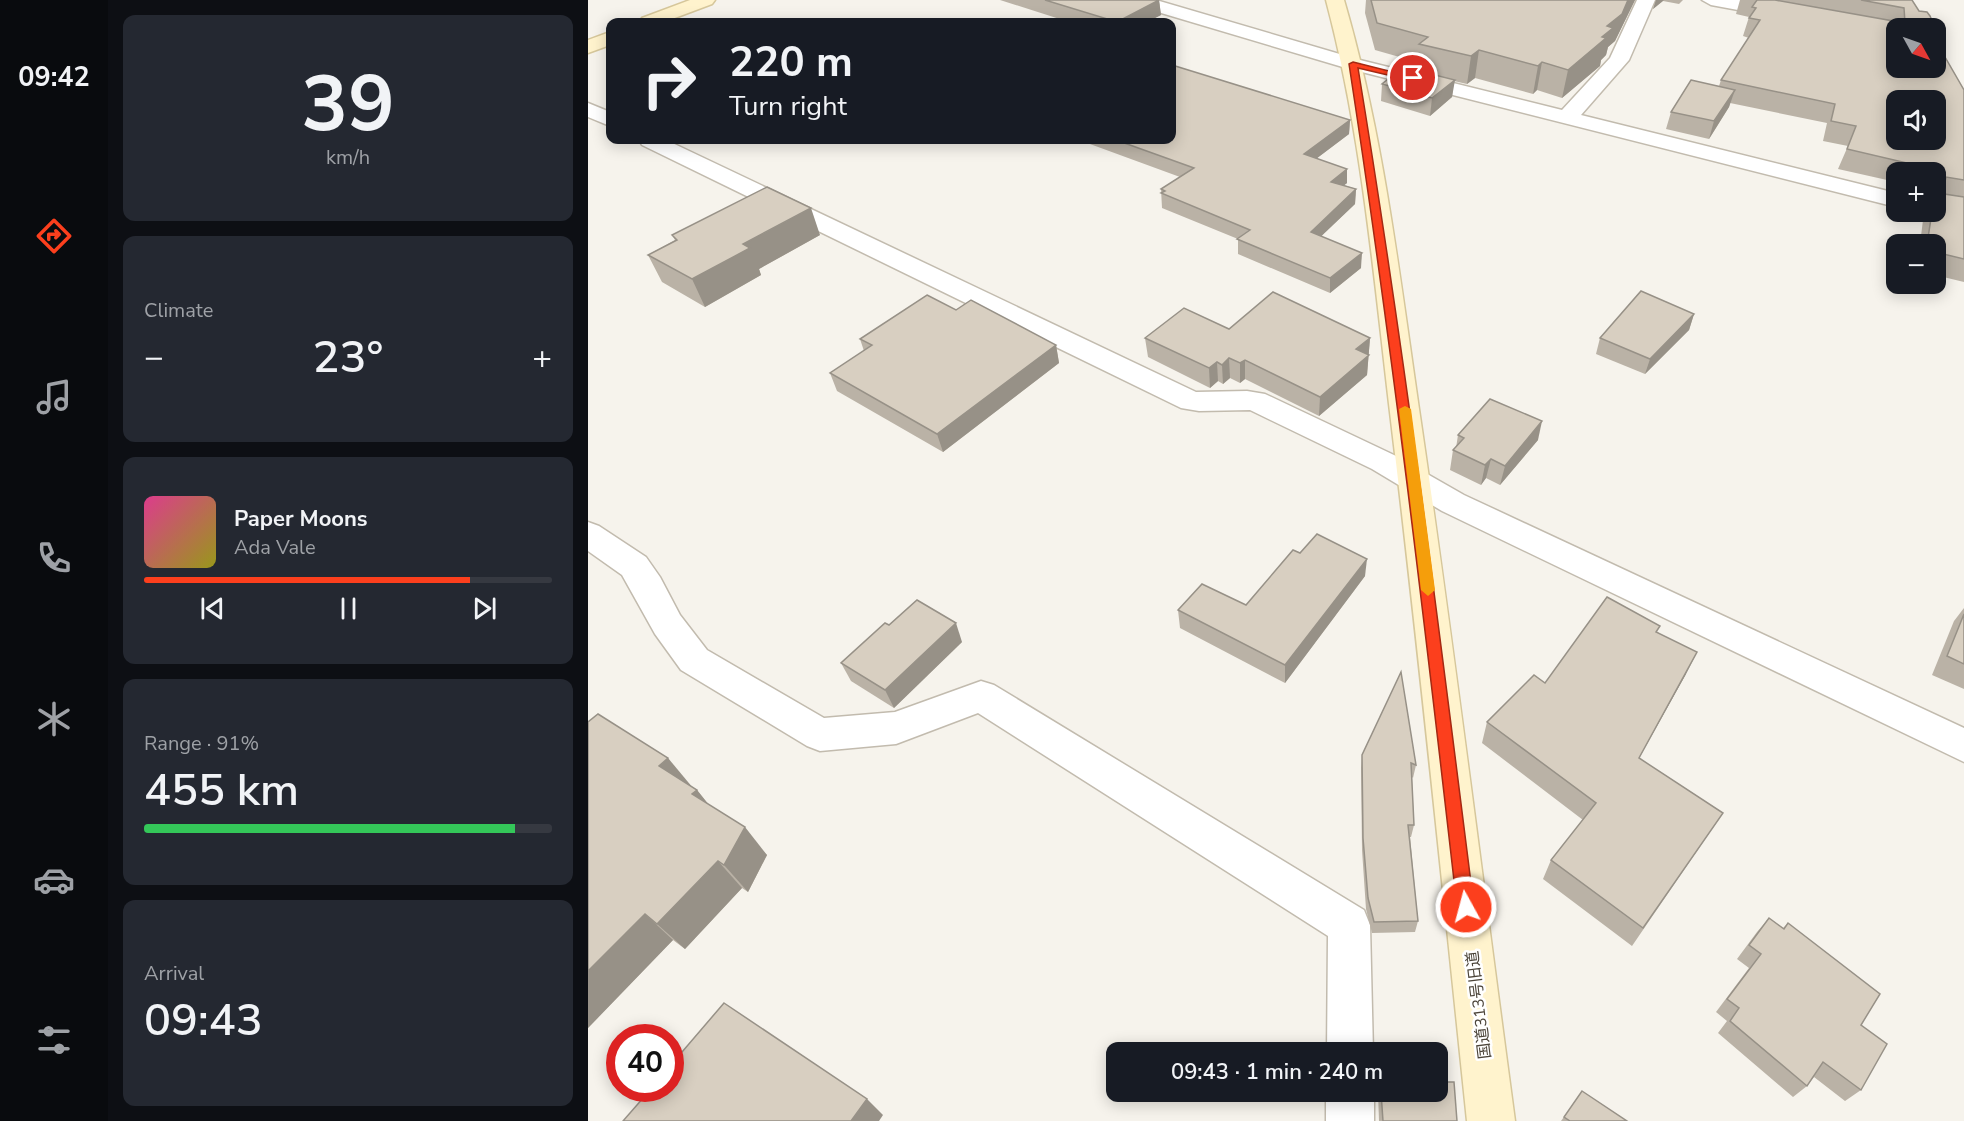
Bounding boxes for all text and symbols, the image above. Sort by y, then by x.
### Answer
north arrow [1886,18,1946,78]
map controls [1886,18,1946,294]
text: 220 m [729,34,853,91]
icon: right [630,42,708,120]
text: 39 [301,51,395,158]
pin [1387,52,1438,103]
text: 09:42 [18,59,90,96]
icon: arrive [1396,61,1429,94]
text: Turn right [729,88,847,125]
button: sound [1886,90,1946,150]
text: km/h [326,144,370,171]
button: + [1886,162,1946,222]
icon: directions [33,215,75,257]
button: − [1886,234,1946,294]
text: Climate [144,297,213,324]
text: 23° [313,327,383,388]
text: − [144,335,164,380]
text: + [532,335,552,380]
icon: music [33,376,75,418]
text: Paper Moons [234,504,368,534]
text: Ada Vale [234,534,316,561]
icon: phone [33,537,75,579]
icon: previous [196,592,229,625]
icon: pause [332,592,365,625]
icon: next [468,592,501,625]
icon: climate [33,698,75,740]
text: Range · 91% [144,730,259,757]
text: 455 km [144,760,299,821]
icon: car [33,859,75,901]
position arrow [1434,875,1498,939]
street label: 国道313号旧道 [1461,950,1497,1060]
text: Arrival [144,960,204,987]
text: 09:43 [144,990,263,1051]
icon: filters [33,1019,75,1061]
speed limit sign: 40 [606,1024,684,1102]
text: 09:43 · 1 min · 240 m [1171,1057,1383,1087]

